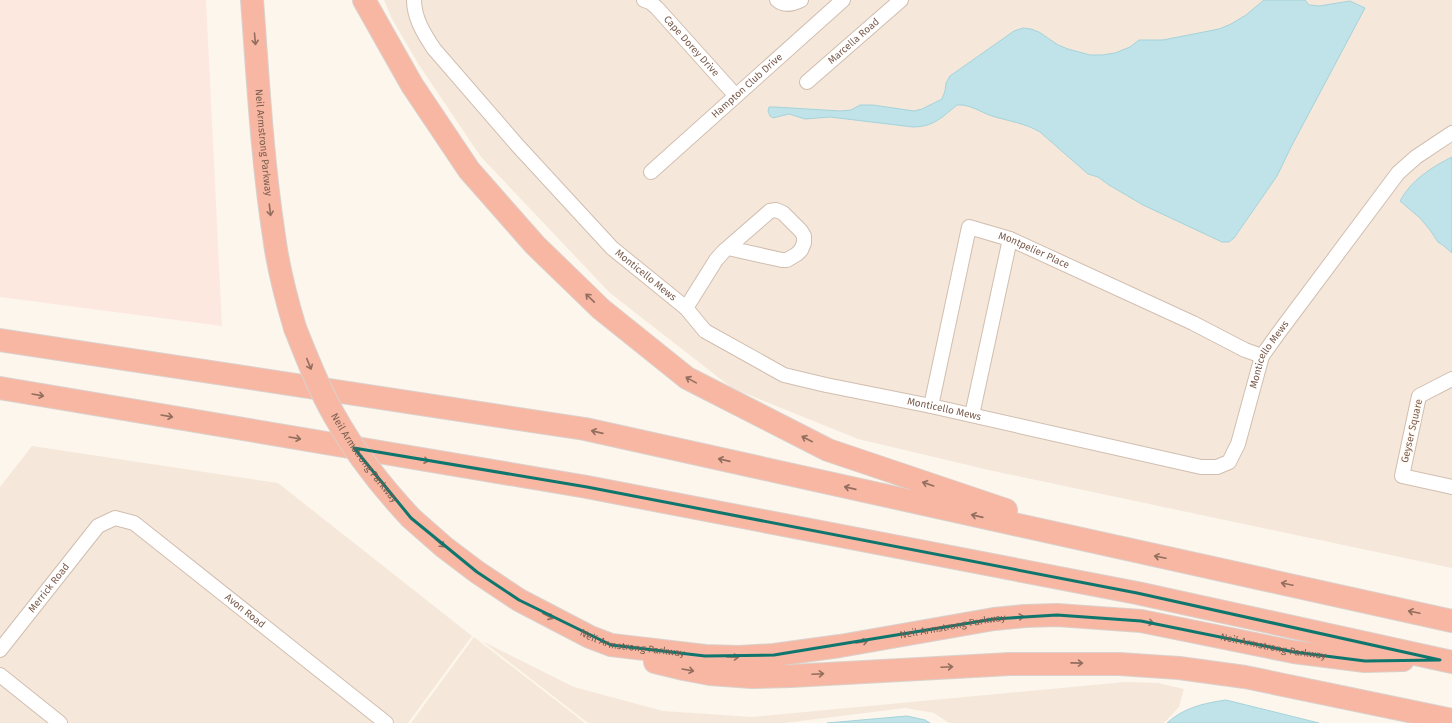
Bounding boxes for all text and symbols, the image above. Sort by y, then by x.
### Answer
street label: Cape Dorey Drive [661,13,722,79]
street label: Marcella Road [826,16,882,67]
one-way arrow [251,32,258,45]
street label: Hampton Club Drive [709,51,785,121]
street label: Neil Armstrong Parkway [252,89,274,197]
one-way arrow [267,203,274,216]
street label: Montpelier Place [997,230,1071,271]
street label: Monticello Mews [613,247,679,304]
one-way arrow [585,293,595,303]
street label: Monticello Mews [1247,318,1292,390]
one-way arrow [306,358,314,370]
one-way arrow [685,375,697,383]
one-way arrow [32,391,45,399]
street label: Monticello Mews [906,395,983,423]
street label: Geyser Square [1399,398,1425,464]
street label: Neil Armstrong Parkway [328,411,400,505]
one-way arrow [160,412,173,420]
one-way arrow [590,427,603,435]
one-way arrow [288,434,301,442]
one-way arrow [801,435,813,442]
one-way arrow [717,455,730,463]
one-way arrow [416,456,429,464]
one-way arrow [922,480,935,487]
one-way arrow [844,484,857,492]
one-way arrow [971,512,984,520]
one-way arrow [435,539,445,548]
one-way arrow [1154,552,1167,560]
street label: Merrick Road [26,561,72,615]
one-way arrow [1281,580,1294,588]
street label: Avon Road [222,591,267,631]
one-way arrow [1408,608,1421,616]
one-way arrow [542,612,554,620]
street label: Neil Armstrong Parkway [899,612,1006,641]
one-way arrow [1011,613,1024,620]
one-way arrow [1141,618,1154,626]
street label: Neil Armstrong Parkway [578,627,686,660]
street label: Neil Armstrong Parkway [1219,631,1327,662]
one-way arrow [856,637,869,645]
one-way arrow [726,653,739,661]
one-way arrow [1070,660,1083,667]
one-way arrow [940,664,953,671]
one-way arrow [681,666,694,674]
one-way arrow [811,671,824,678]

